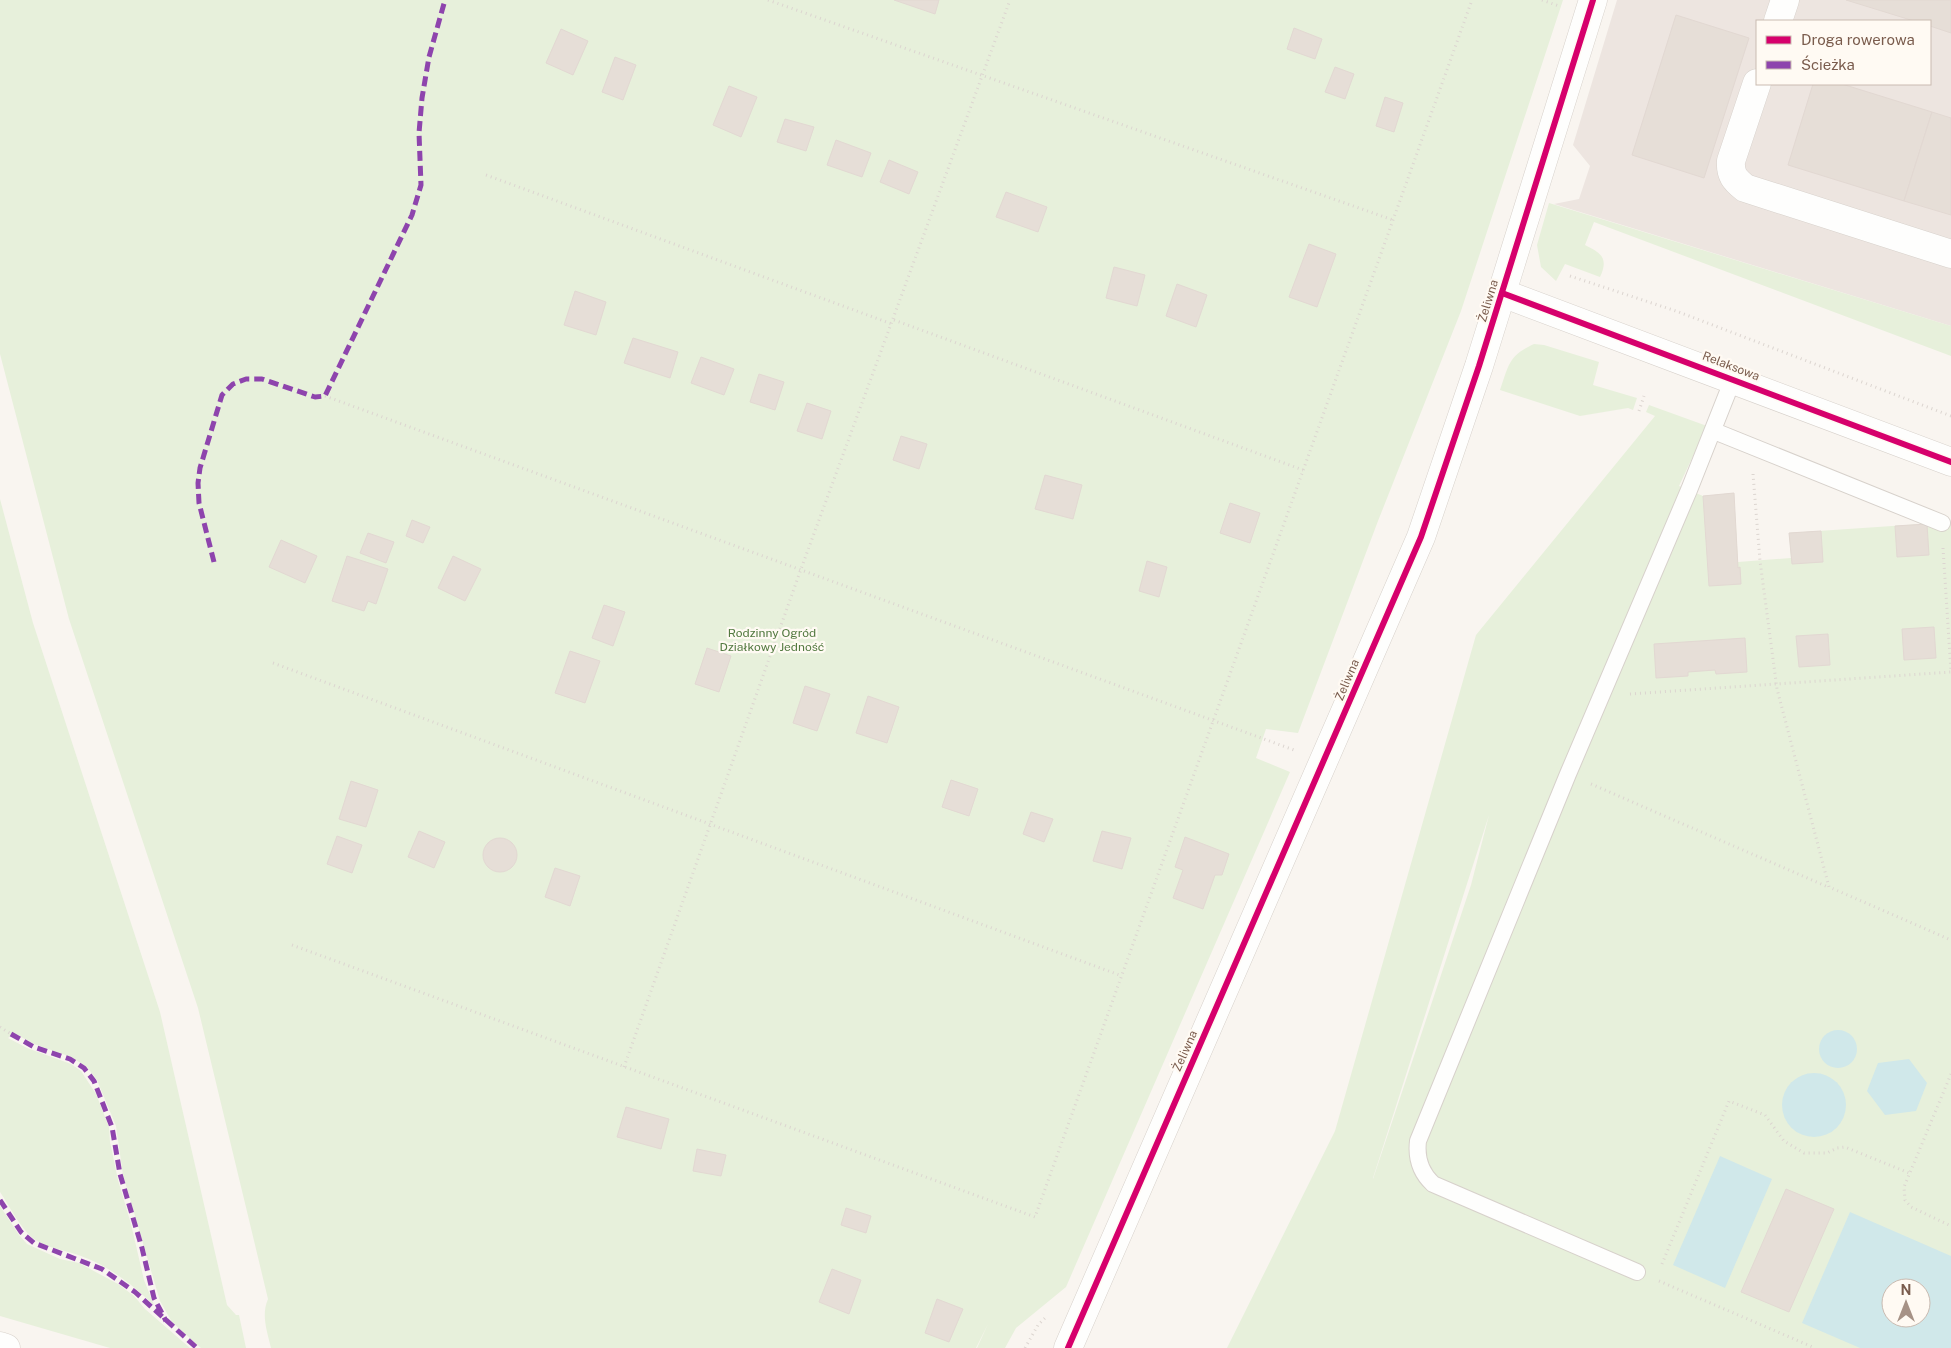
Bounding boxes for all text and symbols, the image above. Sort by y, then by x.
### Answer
legend [1756,20,1931,85]
text: Droga rowerowa [1801,31,1915,48]
text: Ścieżka [1801,55,1855,73]
street label: Żeliwna [1475,278,1501,324]
street label: Relaksowa [1700,349,1762,383]
park label: Rodzinny Ogród Działkowy Jedność [720,626,824,654]
street label: Żeliwna [1332,657,1362,703]
street label: Żeliwna [1170,1028,1200,1074]
north arrow [1881,1278,1931,1328]
text: N [1901,1282,1911,1298]

